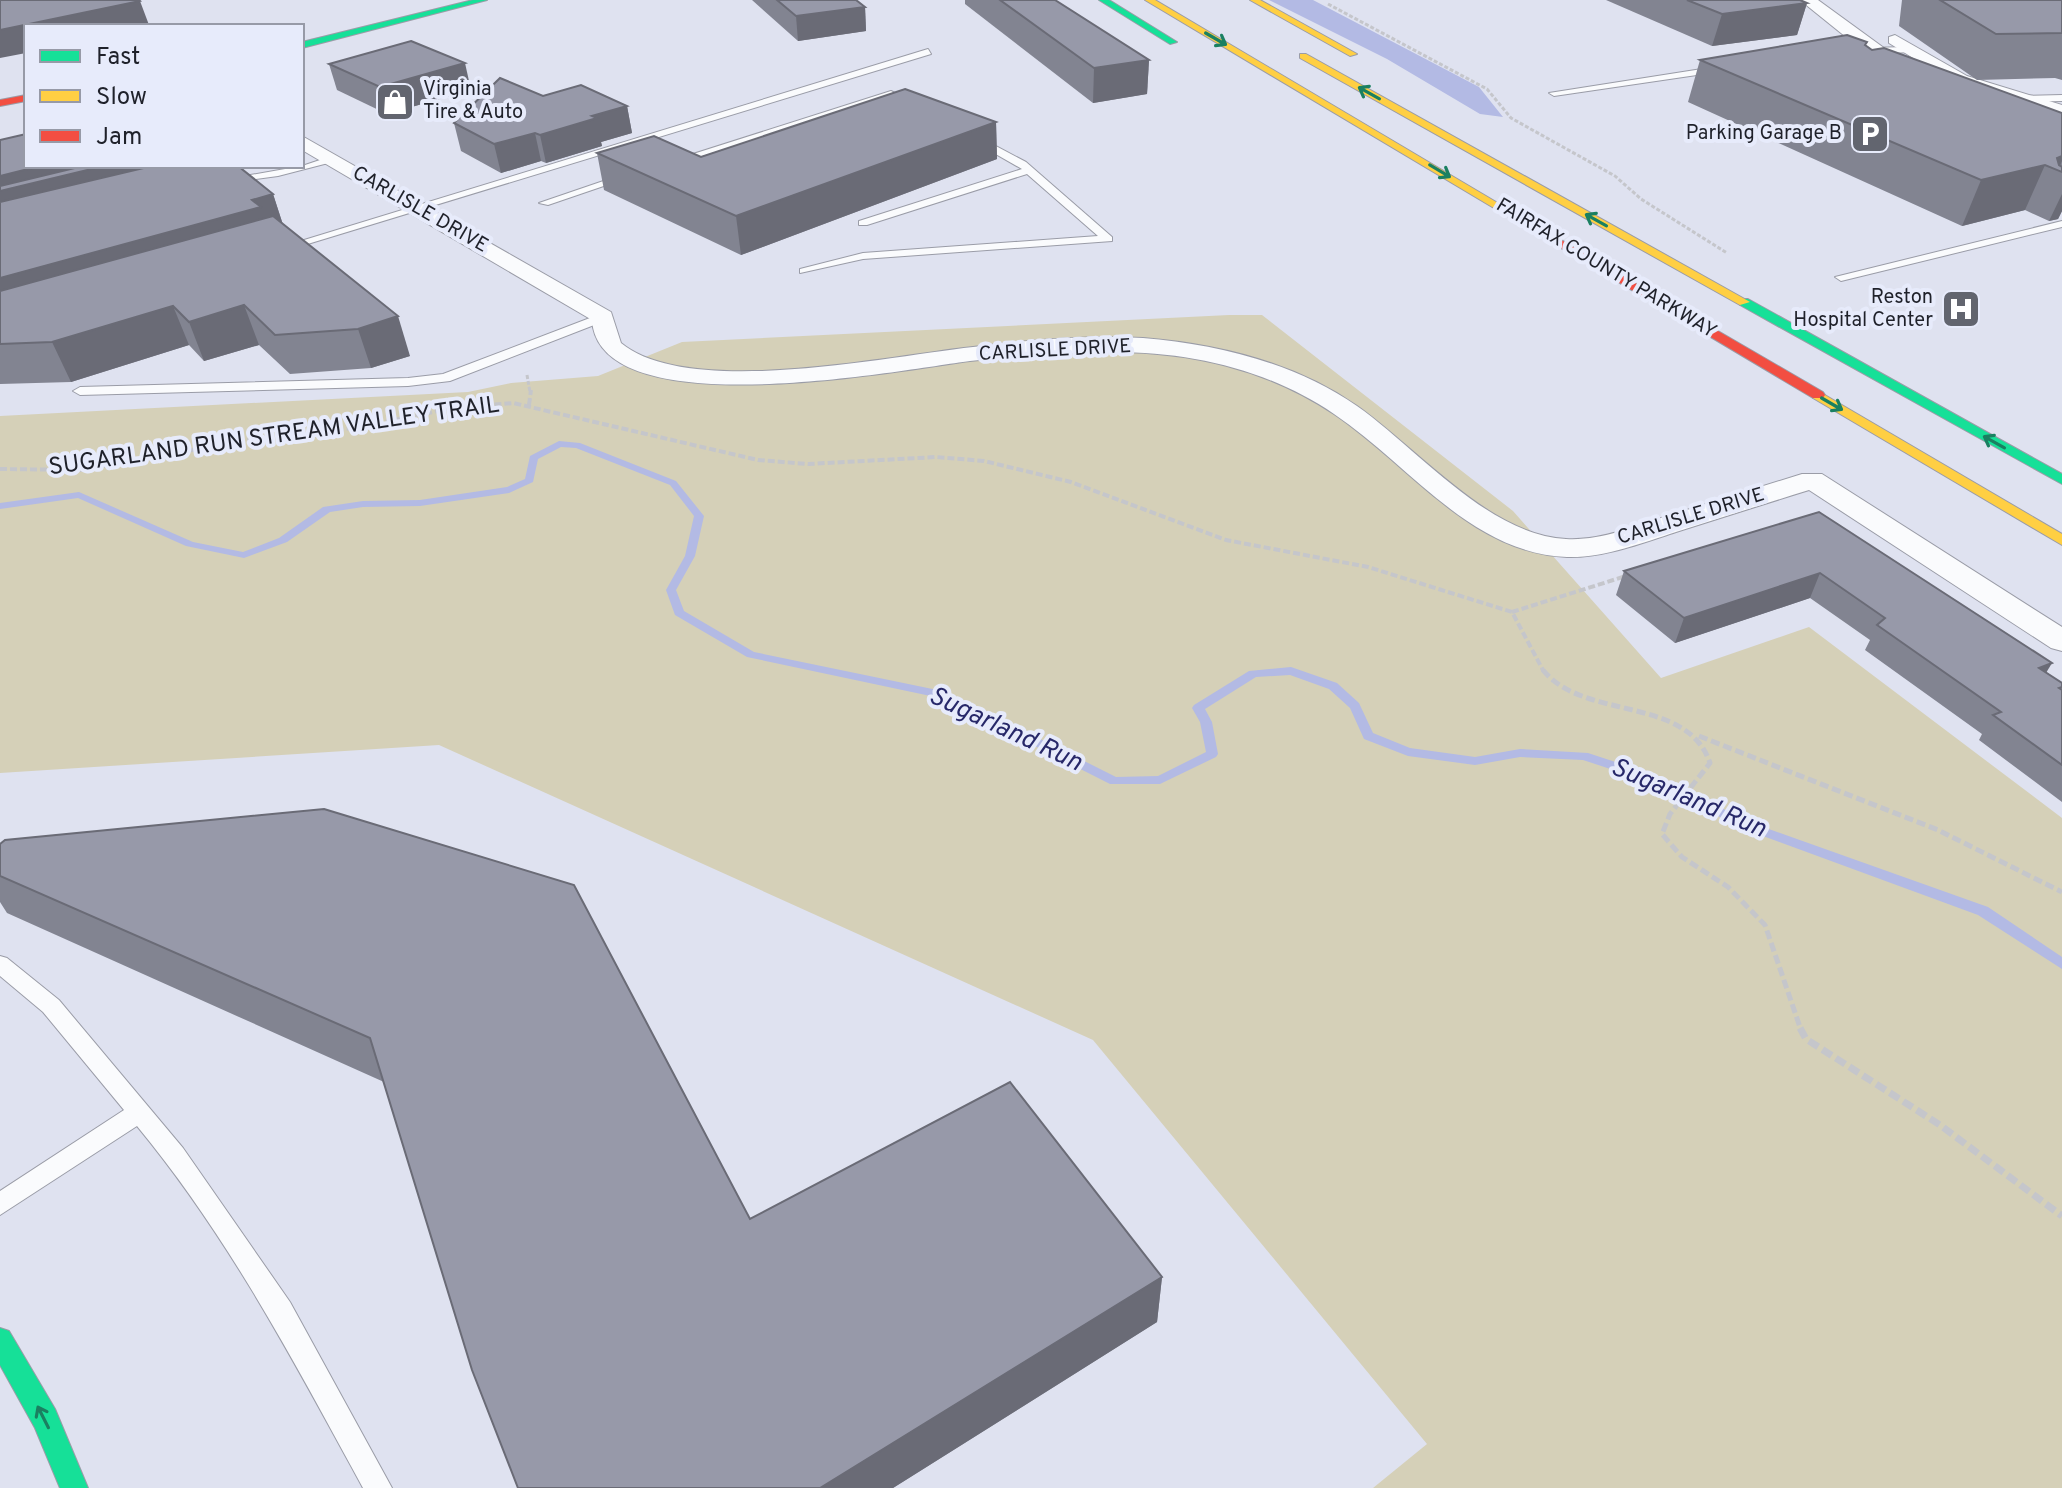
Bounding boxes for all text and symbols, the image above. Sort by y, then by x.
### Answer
legend [24,24,304,168]
one-way arrow [1204,31,1227,47]
text: Fast [96,43,140,73]
place label: Virginia Tire & Auto [423,77,523,126]
shop icon: Virginia Tire & Auto [374,81,416,123]
text: Slow [96,83,147,113]
one-way arrow [1357,85,1381,100]
parking icon: Parking Garage B [1849,113,1891,155]
place label: Parking Garage B [1686,121,1842,147]
text: Jam [96,123,142,153]
street label: CARLISLE DRIVE [347,161,493,259]
one-way arrow [1428,163,1451,179]
street label: FAIRFAX COUNTY PARKWAY [1491,193,1721,345]
one-way arrow [1584,211,1608,227]
place label: Reston Hospital Center [1793,285,1933,334]
hospital icon: Reston Hospital Center [1940,288,1982,330]
street label: CARLISLE DRIVE [978,334,1132,368]
street label: SUGARLAND RUN STREAM VALLEY TRAIL [47,391,501,483]
one-way arrow [1820,397,1844,412]
one-way arrow [1983,434,2006,450]
street label: CARLISLE DRIVE [1614,482,1768,552]
water label: Sugarland Run [923,680,1087,780]
water label: Sugarland Run [1605,751,1771,847]
one-way arrow [34,1405,50,1429]

